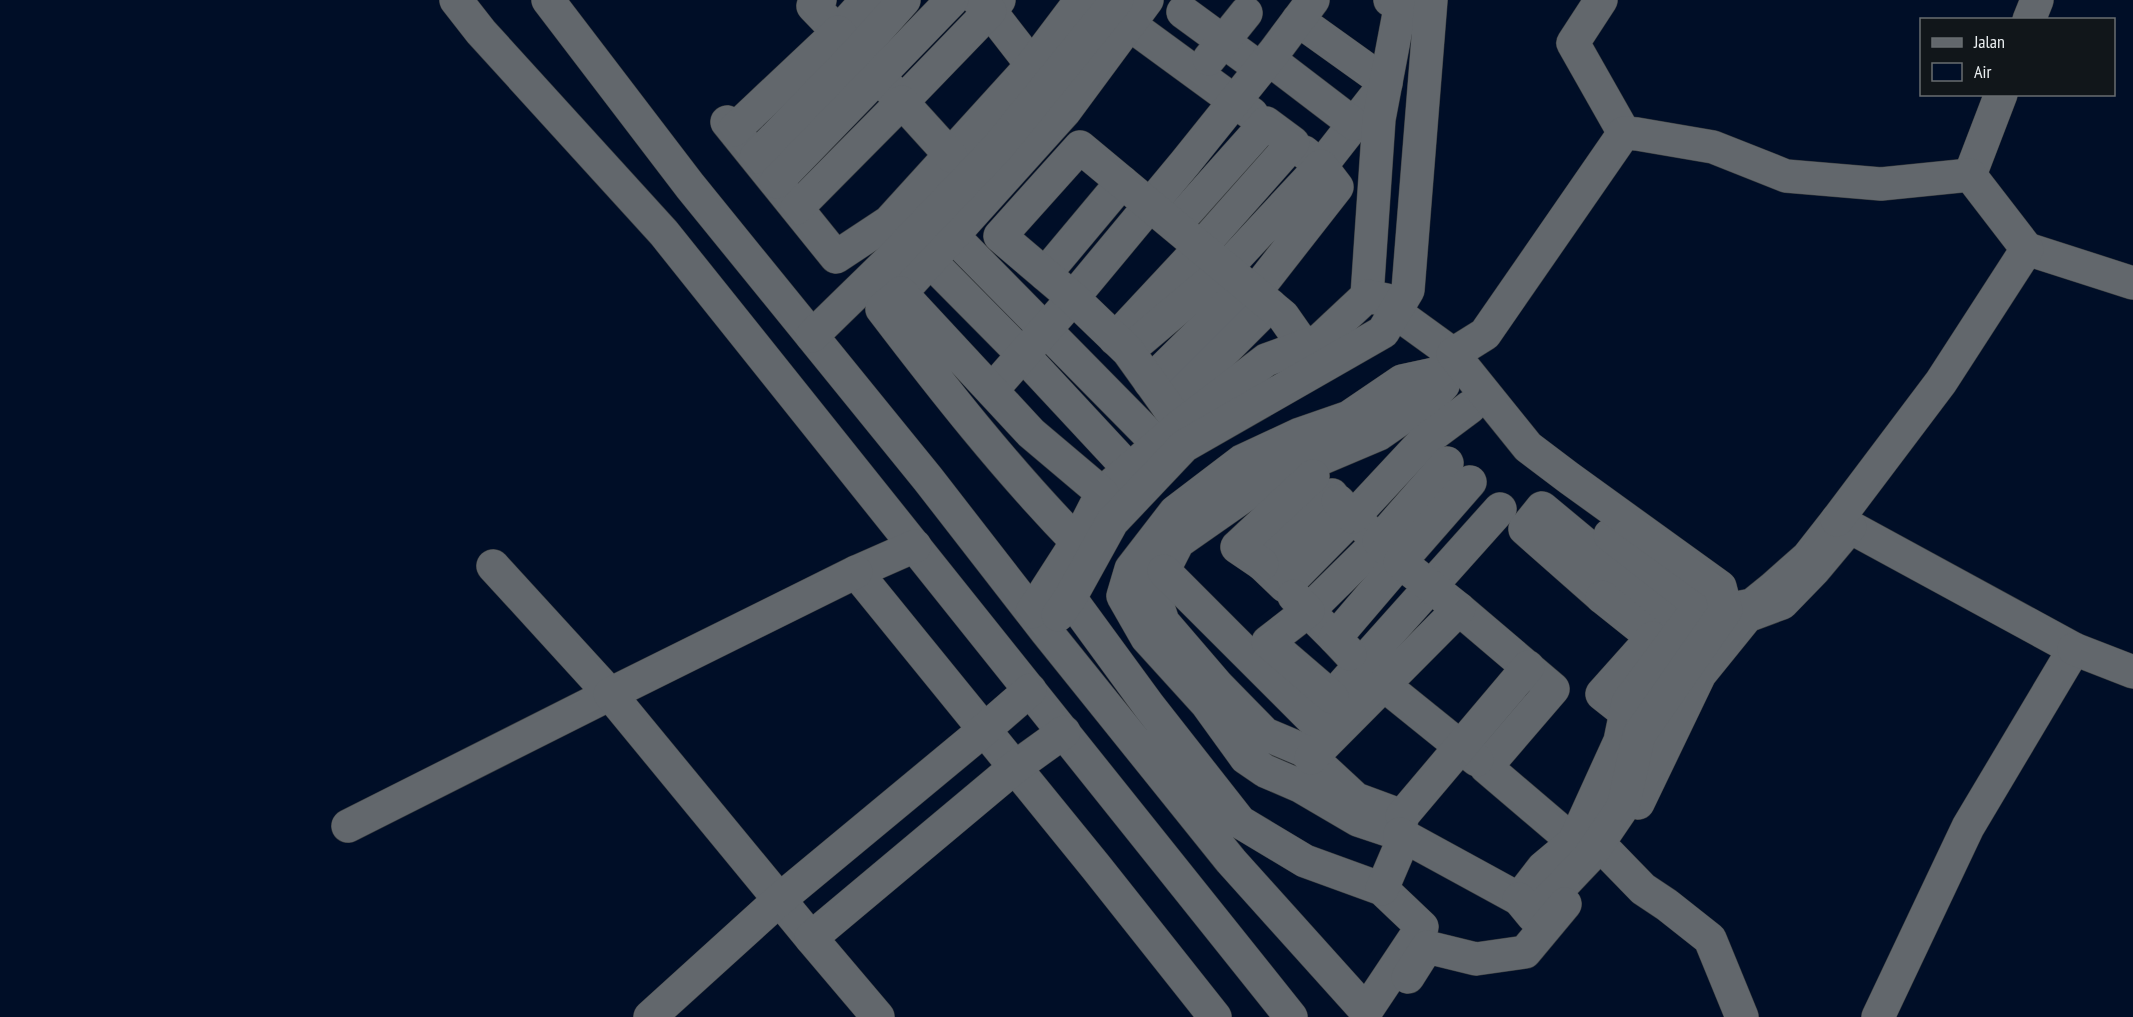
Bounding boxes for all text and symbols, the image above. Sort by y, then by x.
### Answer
legend [1920,18,2115,96]
text: Jalan [1973,30,2005,53]
text: Air [1974,60,1991,83]

